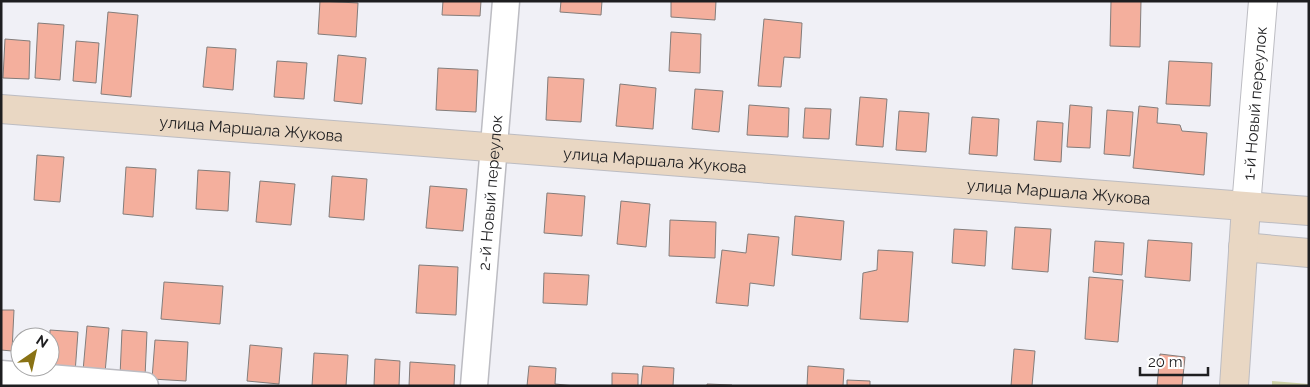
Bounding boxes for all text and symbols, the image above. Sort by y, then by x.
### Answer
street label: 1-й Новый переулок [1239,26,1270,181]
street label: улица Маршала Жукова [159,112,344,145]
street label: 2-й Новый переулок [474,114,506,271]
street label: улица Маршала Жукова [563,143,747,177]
street label: улица Маршала Жукова [966,175,1151,208]
north arrow [10,327,60,377]
text: N [33,332,51,351]
scale bar [1140,344,1208,376]
text: 20 m [1148,353,1183,371]

